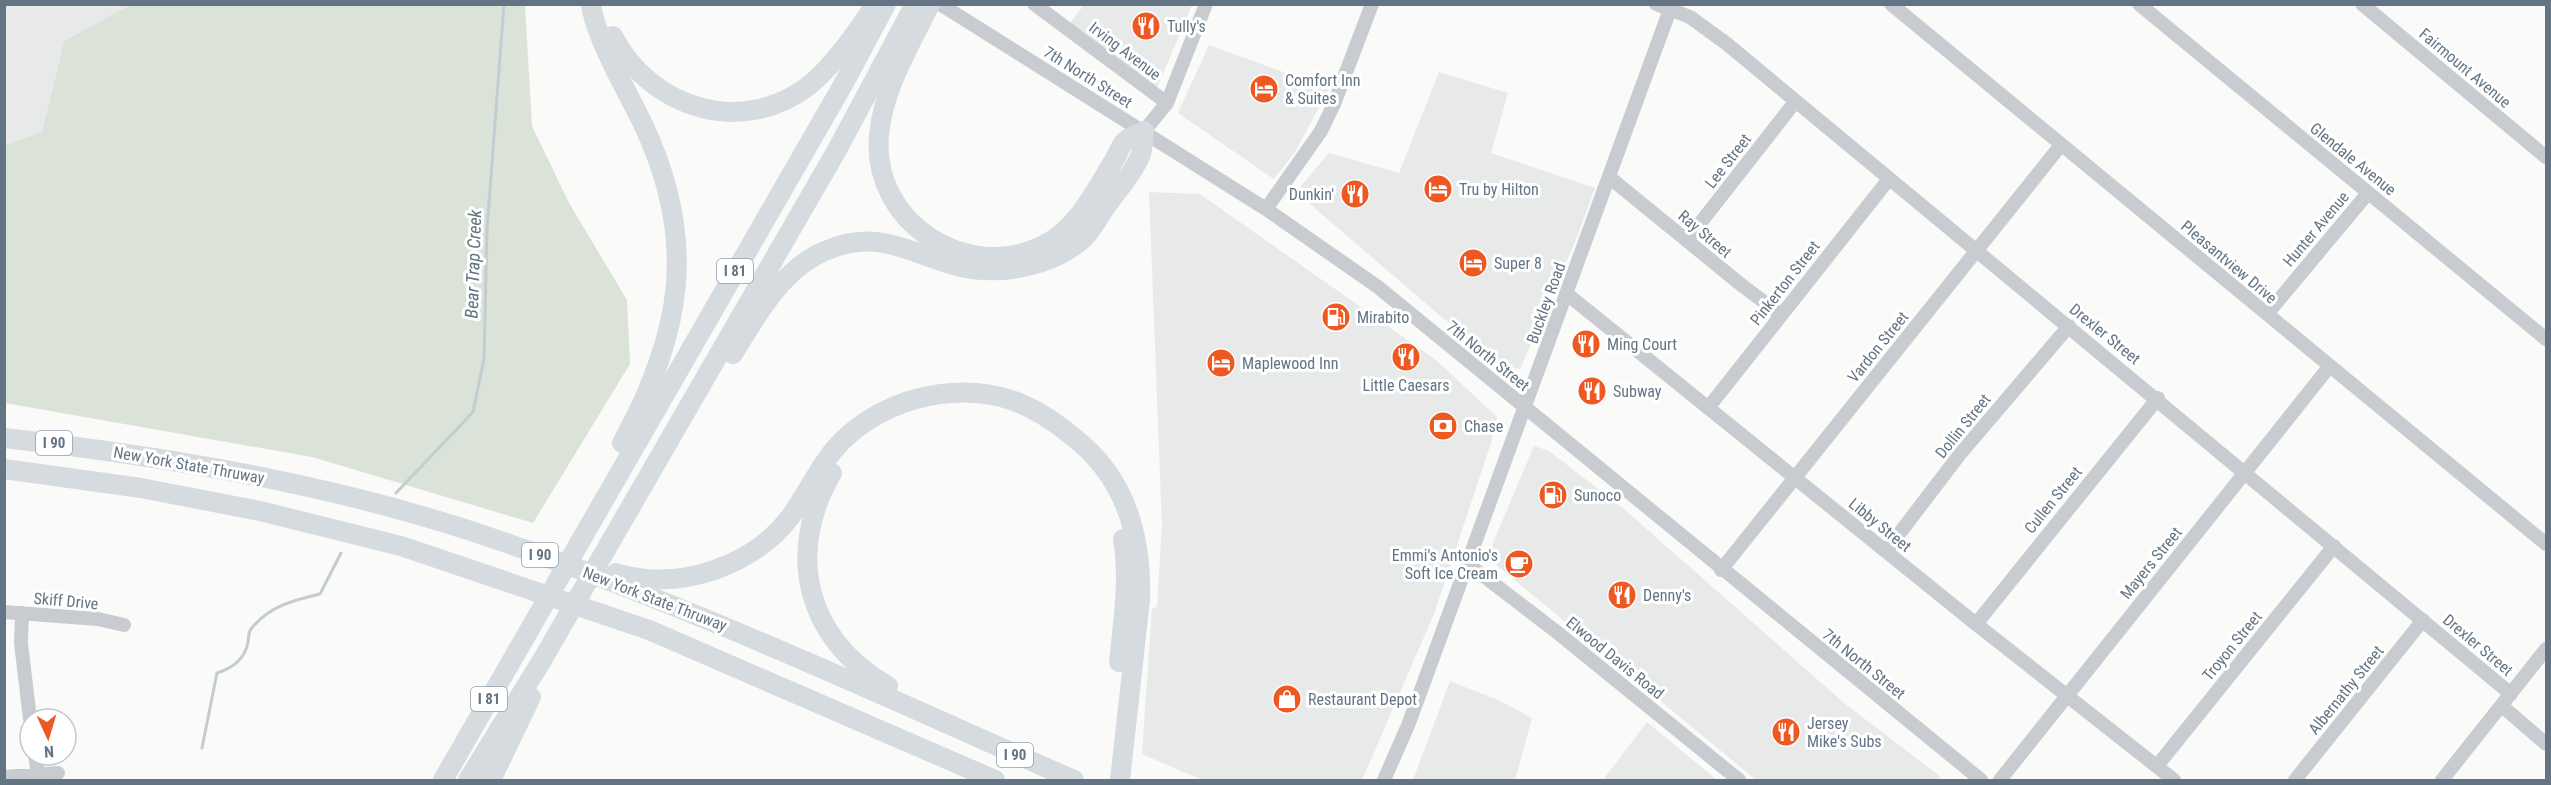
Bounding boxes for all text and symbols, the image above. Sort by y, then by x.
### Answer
restaurant icon: Tully's [1130,10,1162,42]
place label: Tully's [1167,17,1206,36]
street label: Irving Avenue [1085,18,1165,84]
street label: Fairmount Avenue [2415,24,2515,112]
street label: 7th North Street [1040,42,1136,112]
place label: Comfort Inn & Suites [1285,71,1360,108]
hotel icon: Comfort Inn & Suites [1248,73,1280,105]
street label: Glendale Avenue [2306,119,2400,199]
street label: Lee Street [1701,130,1755,192]
hotel icon: Tru by Hilton [1422,173,1454,205]
restaurant icon: Dunkin' [1339,178,1371,210]
place label: Tru by Hilton [1459,180,1539,199]
place label: Dunkin' [1289,185,1334,204]
street label: Hunter Avenue [2279,188,2353,270]
street label: Ray Street [1674,206,1736,262]
water label: Bear Trap Creek [461,208,485,319]
street label: Pleasantview Drive [2177,216,2281,308]
street label: Pinkerton Street [1746,237,1824,329]
hotel icon: Super 8 [1457,247,1489,279]
place label: Super 8 [1494,254,1542,273]
road number: I 81 [717,259,753,283]
street label: Buckley Road [1523,260,1569,346]
street label: Drexler Street [2066,300,2144,368]
fuel station icon: Mirabito [1320,301,1352,333]
street label: Vardon Street [1844,307,1913,386]
place label: Mirabito [1357,308,1409,327]
street label: 7th North Street [1443,317,1533,395]
restaurant icon: Ming Court [1570,328,1602,360]
place label: Ming Court [1607,335,1677,354]
restaurant icon: Little Caesars [1390,341,1422,373]
hotel icon: Maplewood Inn [1205,347,1237,379]
place label: Maplewood Inn [1242,354,1338,373]
restaurant icon: Subway [1576,375,1608,407]
place label: Little Caesars [1363,376,1449,395]
place label: Subway [1613,382,1662,401]
street label: Dollin Street [1931,390,1995,462]
bank icon: Chase [1427,410,1459,442]
place label: Chase [1464,417,1503,436]
road number: I 90 [36,431,72,455]
street label: New York State Thruway [112,442,266,488]
street label: Cullen Street [2020,463,2086,537]
fuel station icon: Sunoco [1537,479,1569,511]
place label: Sunoco [1574,486,1621,505]
street label: Libby Street [1845,494,1915,556]
street label: Mayers Street [2116,523,2186,603]
road number: I 90 [522,543,558,567]
place label: Emmi's Antonio's Soft Ice Cream [1392,546,1498,583]
cafe icon: Emmi's Antonio's Soft Ice Cream [1503,548,1535,580]
street label: New York State Thruway [580,563,730,635]
restaurant icon: Denny's [1606,579,1638,611]
place label: Denny's [1643,586,1691,605]
street label: Skiff Drive [33,589,99,613]
street label: Troyon Street [2198,607,2266,685]
street label: Drexler Street [2439,610,2517,680]
street label: Elwood Davis Road [1562,613,1668,703]
street label: 7th North Street [1819,625,1909,703]
street label: Albernathy Street [2304,642,2388,738]
shop icon: Restaurant Depot [1271,683,1303,715]
road number: I 81 [471,687,507,711]
place label: Restaurant Depot [1308,690,1417,709]
north arrow [18,707,78,767]
place label: Jersey Mike's Subs [1807,714,1882,751]
restaurant icon: Jersey Mike's Subs [1770,716,1802,748]
text: N [43,742,55,761]
road number: I 90 [997,743,1033,767]

